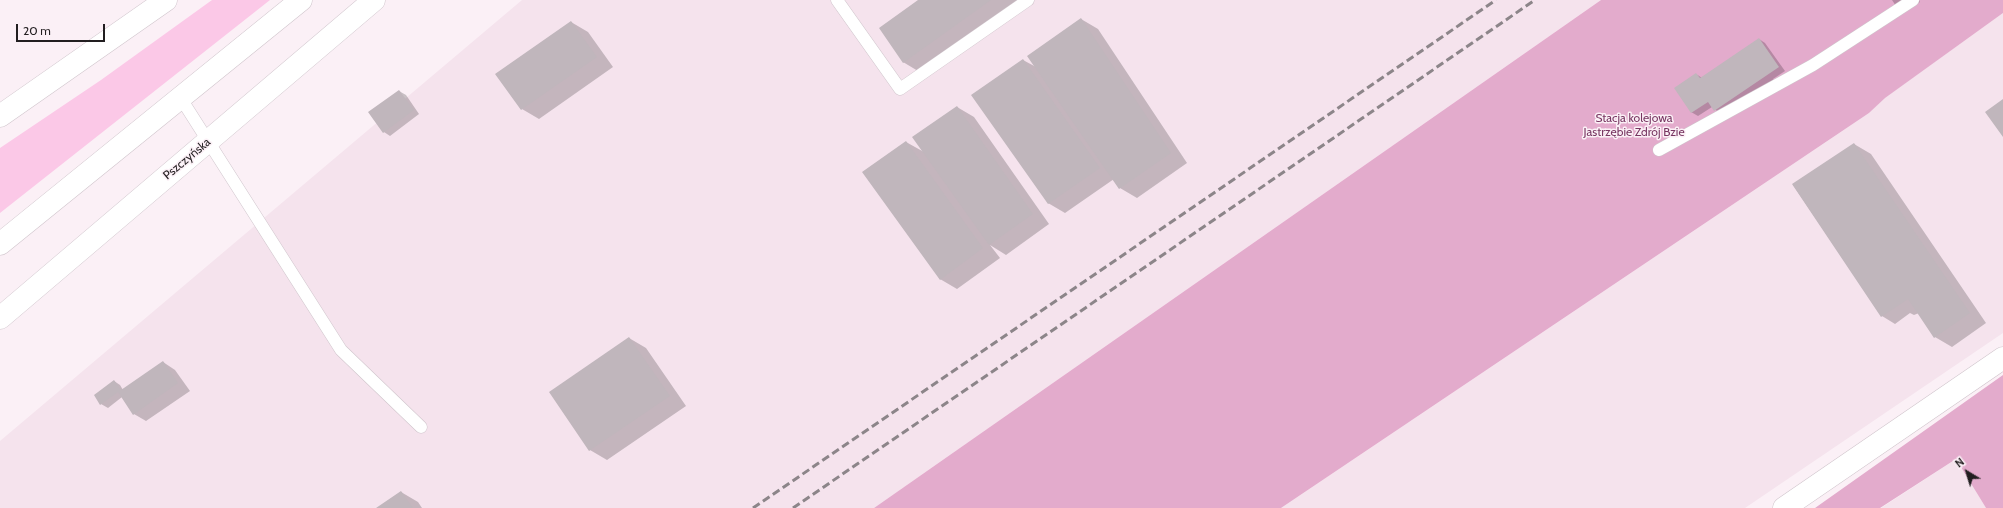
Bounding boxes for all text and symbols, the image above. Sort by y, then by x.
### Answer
scale bar [18,16,107,42]
text: 20 m [23,23,51,38]
park label: Stacja kolejowa Jastrzębie Zdrój Bzie [1583,111,1685,139]
street label: Pszczyńska [160,135,214,183]
north arrow [1947,452,1987,492]
text: N [1952,455,1967,470]

